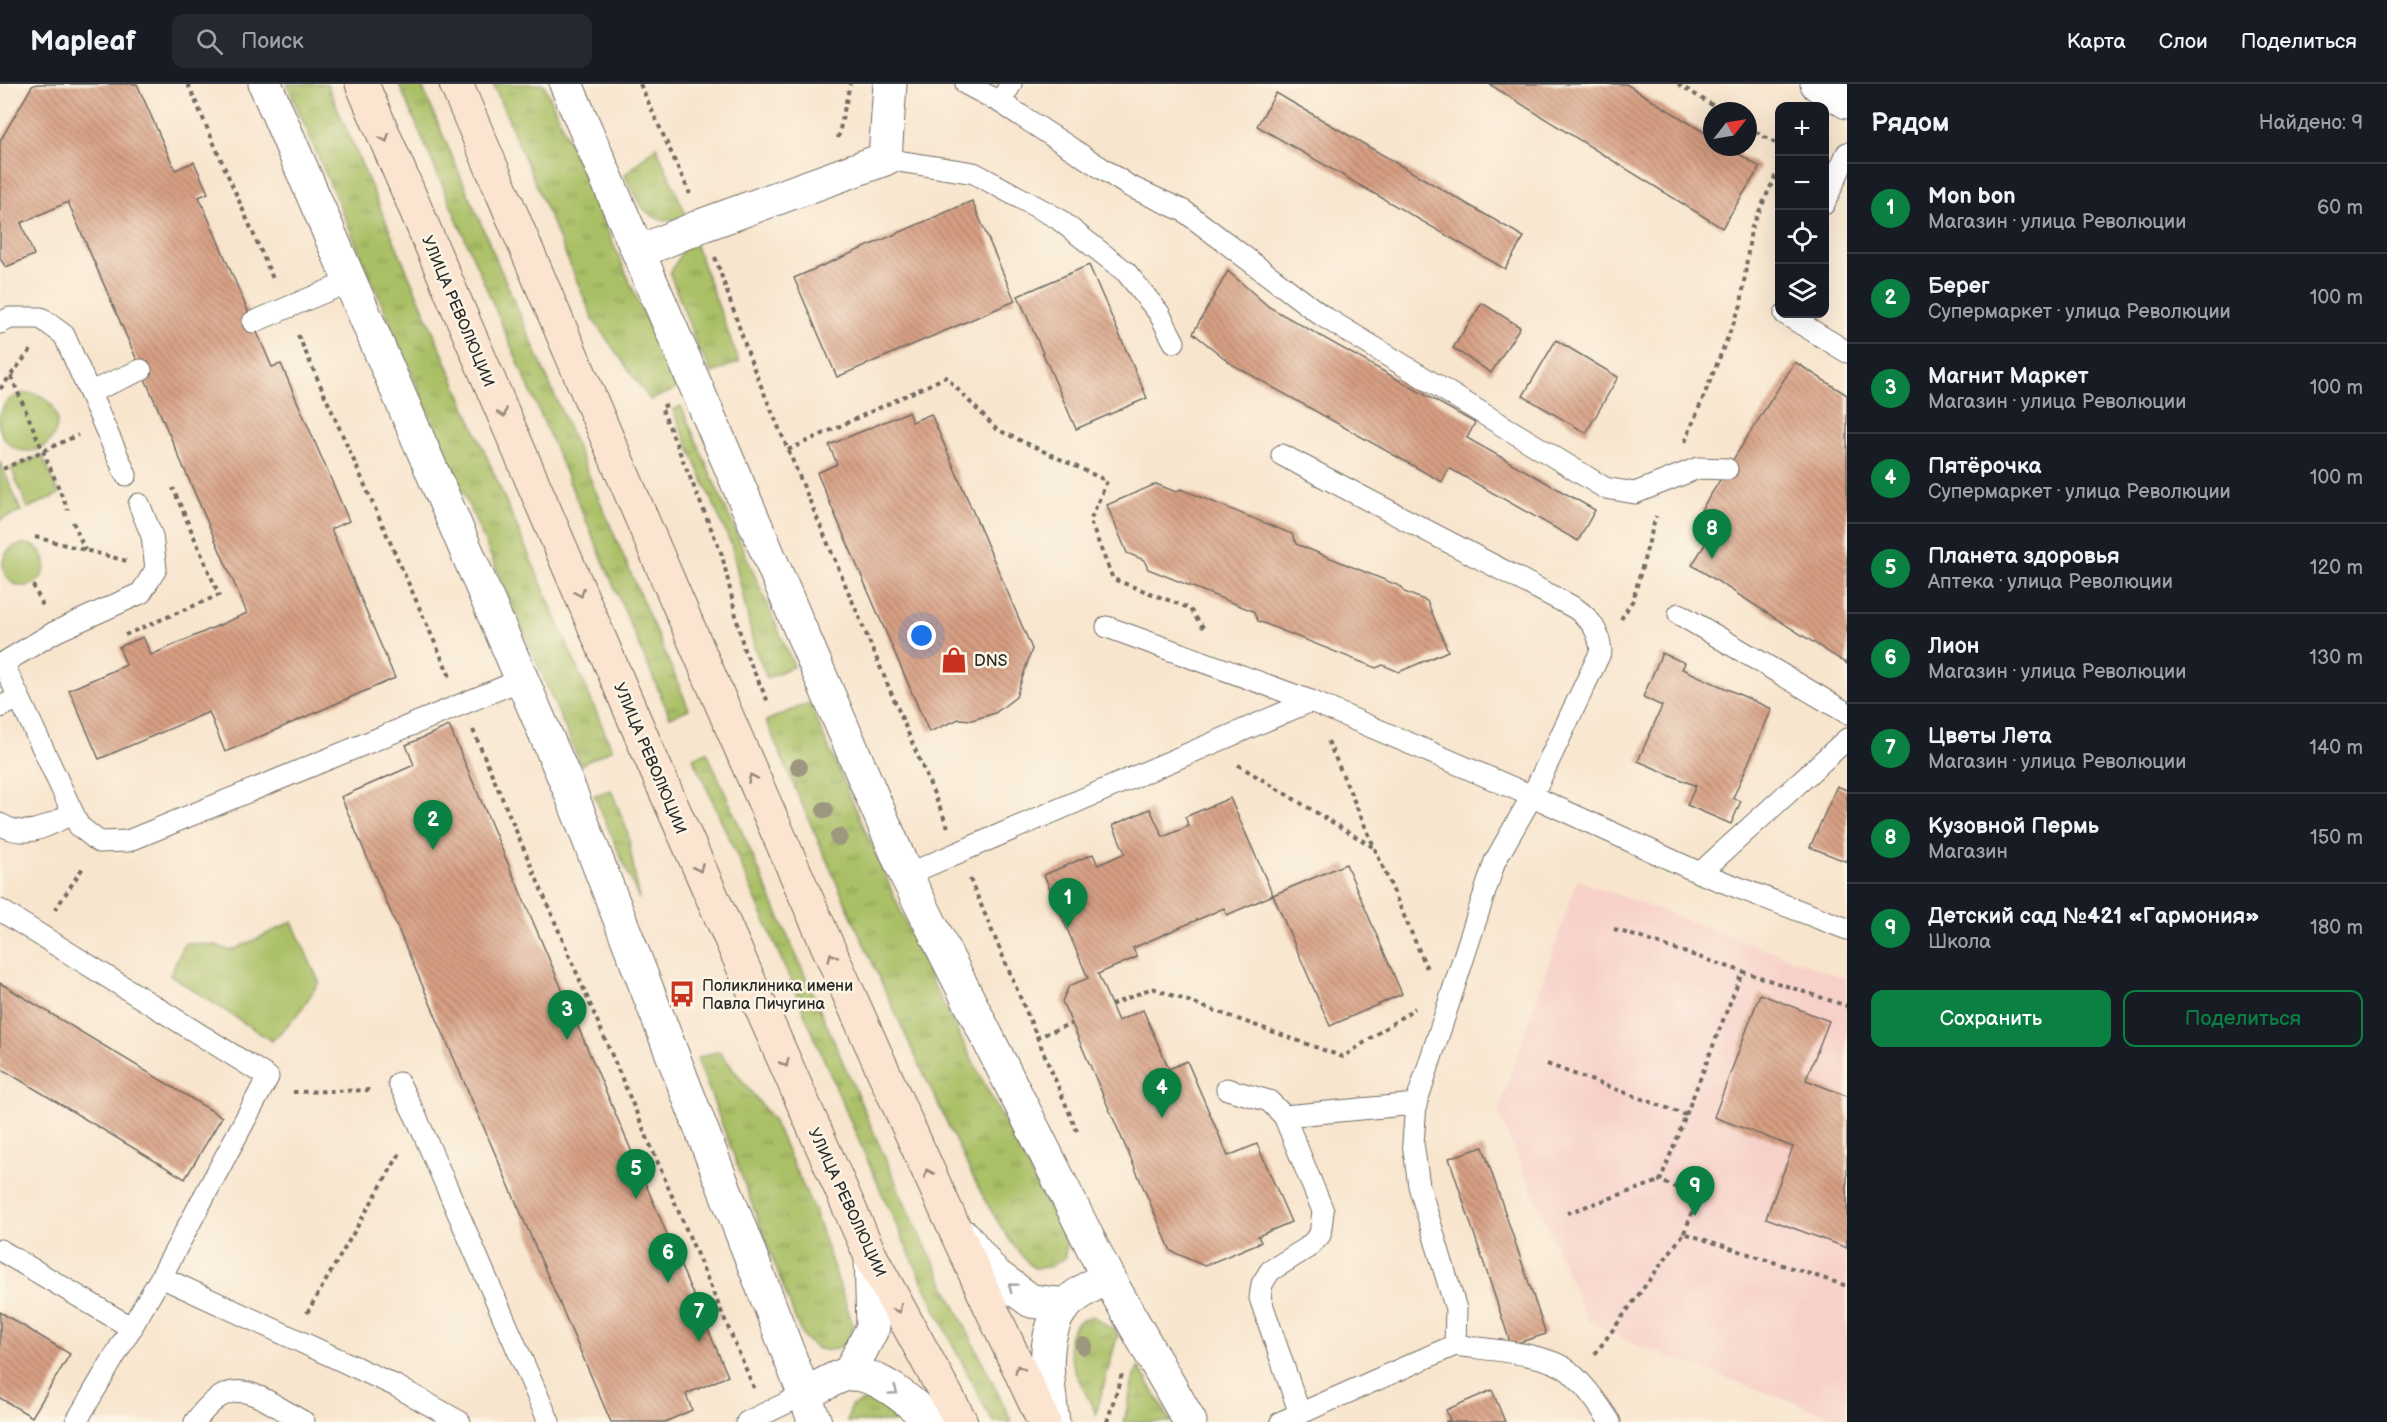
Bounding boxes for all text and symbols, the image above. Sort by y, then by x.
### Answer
search box [172,14,592,68]
text: Mapleaf [30,25,136,58]
icon: search [193,25,226,58]
text: Поиск [241,28,304,55]
text: Карта [2067,29,2126,54]
text: Слои [2159,29,2208,54]
text: Поделиться [2241,29,2357,54]
north arrow [1703,102,1757,156]
map controls [1775,102,1829,318]
button: + [1775,102,1829,156]
text: Рядом [1871,108,1949,139]
text: Найдено: 9 [2259,111,2363,135]
one-way arrow [377,131,389,142]
button: − [1775,156,1829,210]
text: Mon bon [1928,183,2015,210]
text: 1 [1886,196,1895,220]
text: 60 m [2317,196,2363,220]
button: locate [1775,210,1829,264]
text: Магазин · улица Революции [1928,210,2186,234]
street label: УЛИЦА РЕВОЛЮЦИИ [417,233,498,390]
button: layers [1775,264,1829,318]
text: Берег [1928,273,1990,300]
text: 2 [1885,286,1896,310]
text: 100 m [2310,286,2363,310]
text: Супермаркет · улица Революции [1928,300,2231,324]
text: Магнит Маркет [1928,363,2088,390]
text: 3 [1885,376,1896,400]
text: 100 m [2310,376,2363,400]
text: Магазин · улица Революции [1928,390,2186,414]
one-way arrow [496,407,508,418]
text: Пятёрочка [1928,453,2041,480]
text: 4 [1885,466,1896,490]
text: 100 m [2310,466,2363,490]
text: Супермаркет · улица Революции [1928,480,2231,504]
pin: 8 [1692,510,1732,559]
text: Планета здоровья [1928,543,2120,570]
text: 5 [1885,556,1896,580]
text: 120 m [2310,556,2363,580]
text: Аптека · улица Революции [1928,570,2173,594]
one-way arrow [572,586,584,597]
your location [907,621,936,650]
text: Лион [1928,633,1979,660]
shop icon: DNS [939,645,969,675]
text: 6 [1884,646,1897,670]
text: 130 m [2309,646,2363,670]
place label: DNS [974,652,1007,671]
text: Магазин · улица Революции [1928,660,2186,684]
street label: УЛИЦА РЕВОЛЮЦИИ [609,680,690,837]
text: Цветы Лета [1928,723,2052,750]
text: 7 [1885,736,1896,760]
text: 140 m [2309,736,2363,760]
text: Магазин · улица Революции [1928,750,2186,774]
one-way arrow [748,774,760,785]
pin: 2 [414,800,452,850]
text: Кузовной Пермь [1928,813,2099,840]
text: 8 [1884,826,1897,850]
text: 150 m [2310,826,2363,850]
text: Магазин [1928,840,2008,864]
one-way arrow [692,862,704,873]
pin: 1 [1048,878,1088,928]
text: Детский сад №421 «Гармония» [1928,903,2260,930]
text: 9 [1885,916,1896,940]
text: 180 m [2310,916,2363,940]
text: Школа [1928,930,1991,954]
one-way arrow [827,952,839,963]
place label: Поликлиника имени Павла Пичугина [702,977,853,1014]
bus stop icon: Поликлиника имени Павла Пичугина [667,979,697,1009]
pin: 3 [548,990,586,1040]
button: Сохранить [1871,990,2111,1047]
button: Поделиться [2123,990,2363,1047]
one-way arrow [778,1057,790,1068]
pin: 4 [1142,1068,1182,1118]
street label: УЛИЦА РЕВОЛЮЦИИ [804,1125,890,1280]
pin: 5 [616,1150,656,1199]
pin: 9 [1676,1166,1714,1216]
one-way arrow [923,1169,935,1180]
pin: 6 [648,1234,688,1283]
one-way arrow [1008,1283,1019,1294]
pin: 7 [680,1292,718,1342]
one-way arrow [891,1302,902,1313]
one-way arrow [1014,1365,1026,1376]
one-way arrow [887,1384,898,1395]

